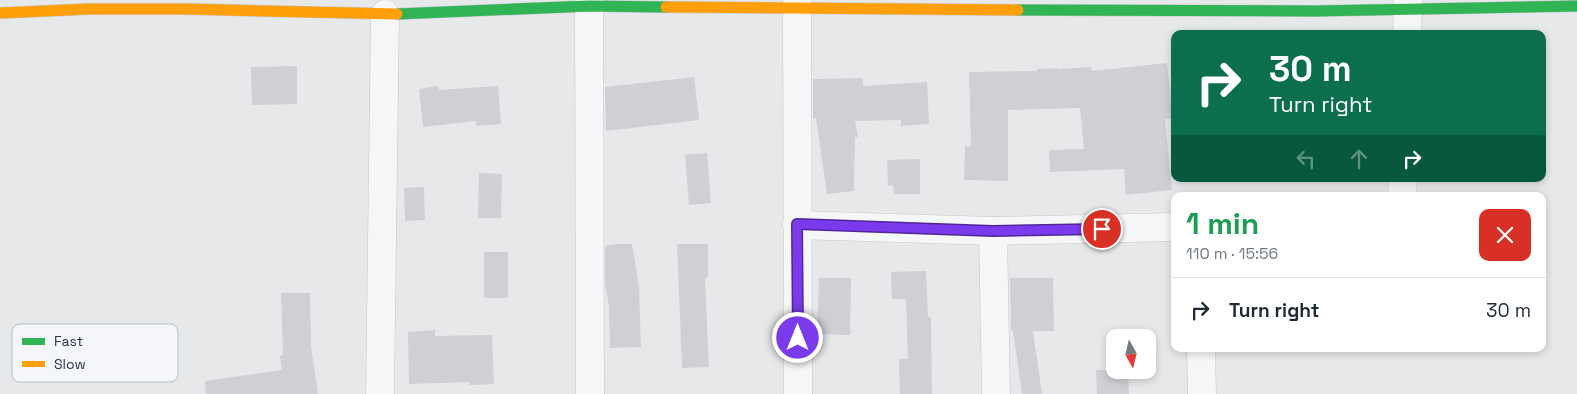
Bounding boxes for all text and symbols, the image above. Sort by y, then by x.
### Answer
text: 30 m [1269,47,1352,91]
icon: right [1186,50,1251,115]
text: Turn right [1269,90,1372,118]
icon: left [1292,145,1320,173]
icon: ahead [1345,145,1373,173]
icon: right [1398,145,1426,173]
text: 1 min [1186,204,1259,243]
pin [1081,208,1123,250]
button: close [1479,209,1531,261]
icon: arrive [1088,215,1116,243]
text: 110 m · 15:56 [1186,243,1278,264]
icon: right [1186,296,1214,324]
text: Turn right [1229,298,1319,323]
text: 30 m [1486,298,1531,323]
position arrow [771,311,823,363]
legend [12,324,178,382]
north arrow [1106,329,1156,379]
map controls [1106,329,1156,379]
text: Fast [54,332,83,350]
text: Slow [54,355,86,373]

